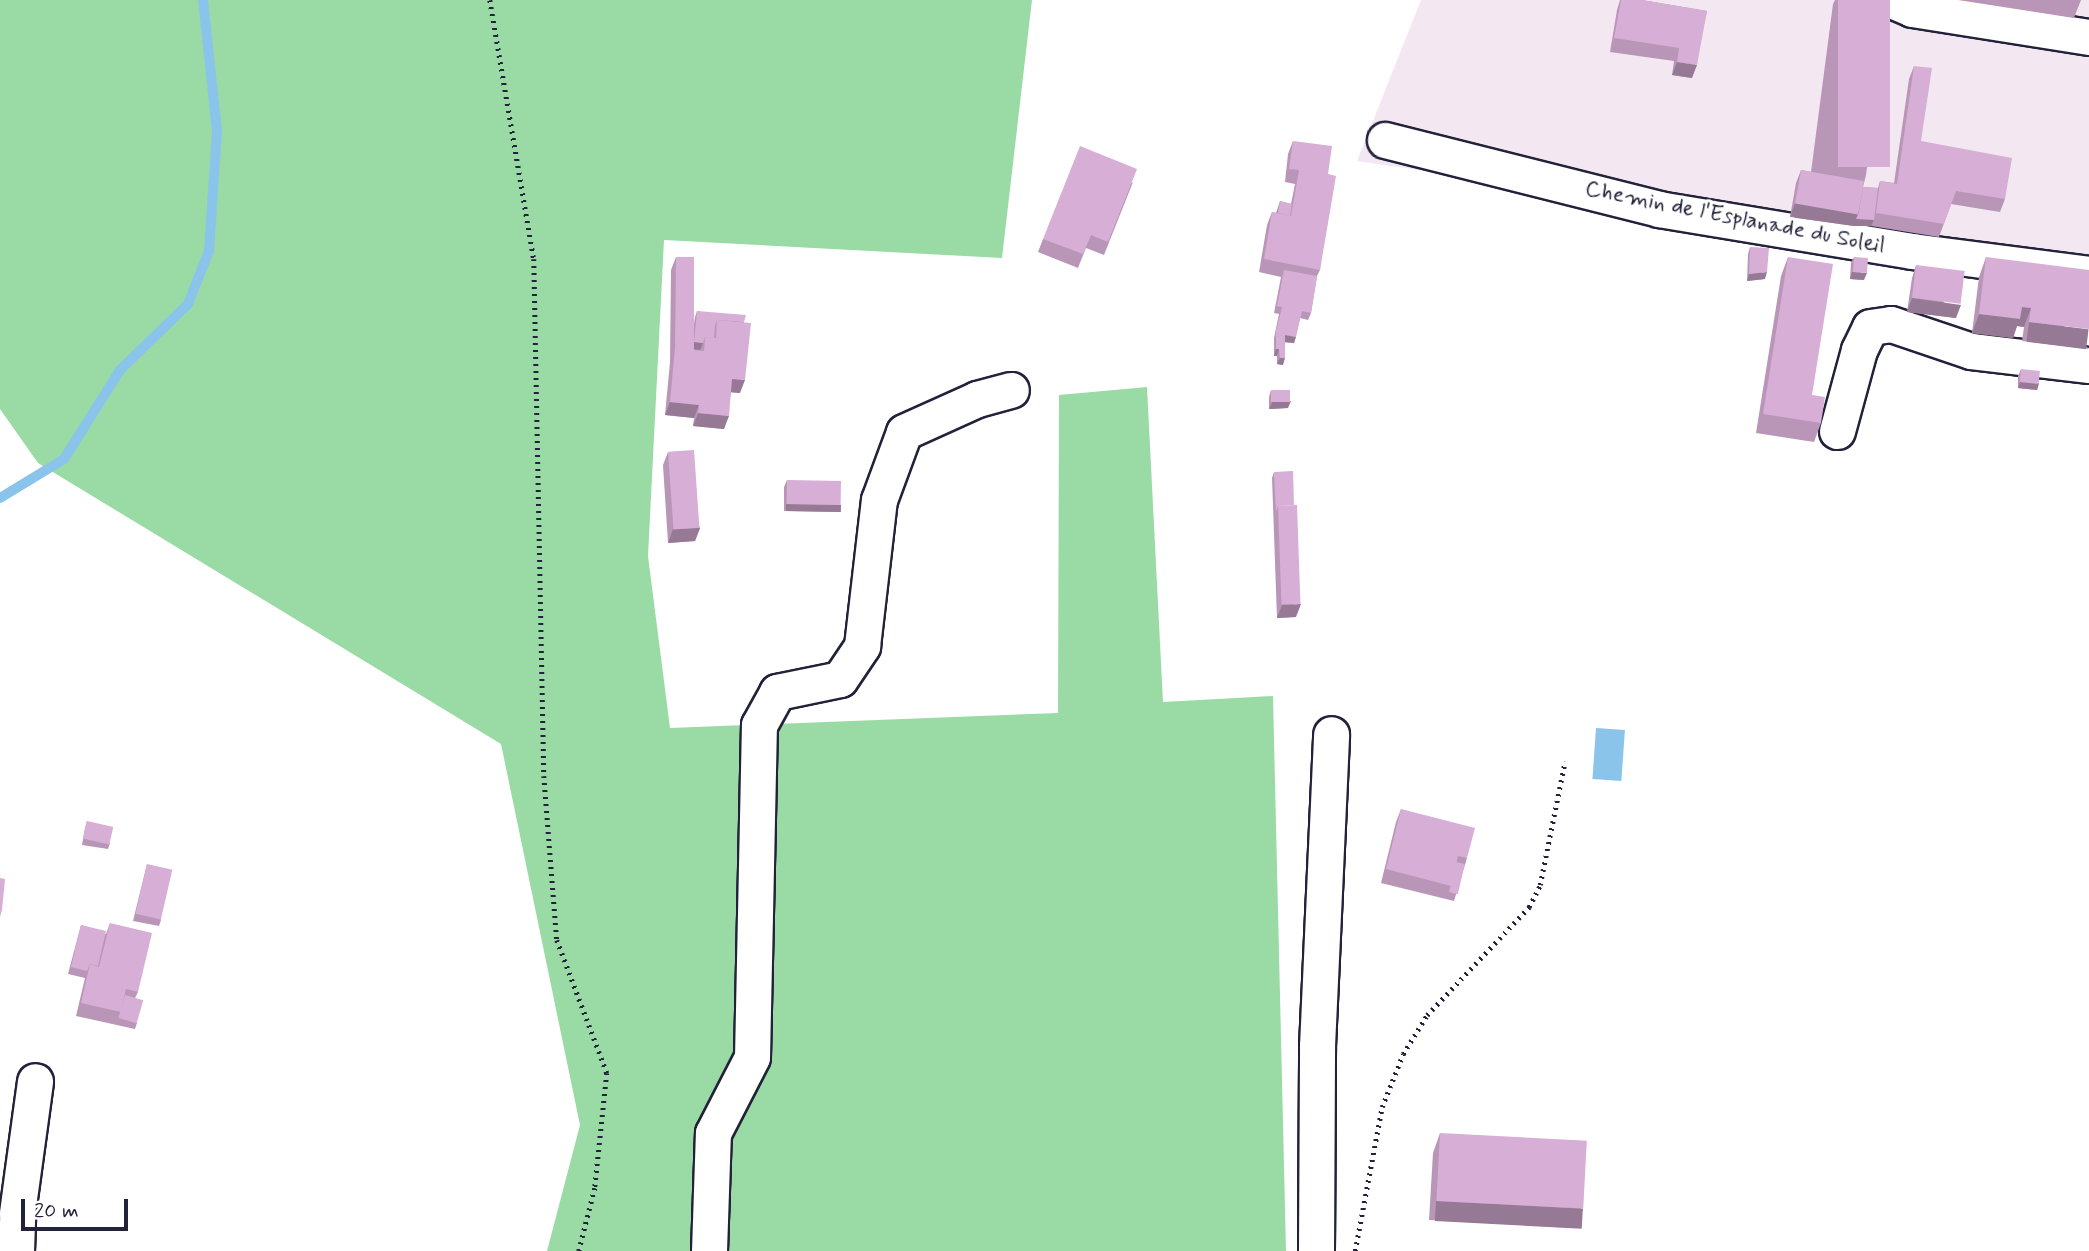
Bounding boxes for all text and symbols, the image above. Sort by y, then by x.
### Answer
street label: Chemin de l'Esplanade du Soleil [1582,175,1888,261]
scale bar [24,1184,131,1228]
text: 20 m [34,1197,79,1225]

